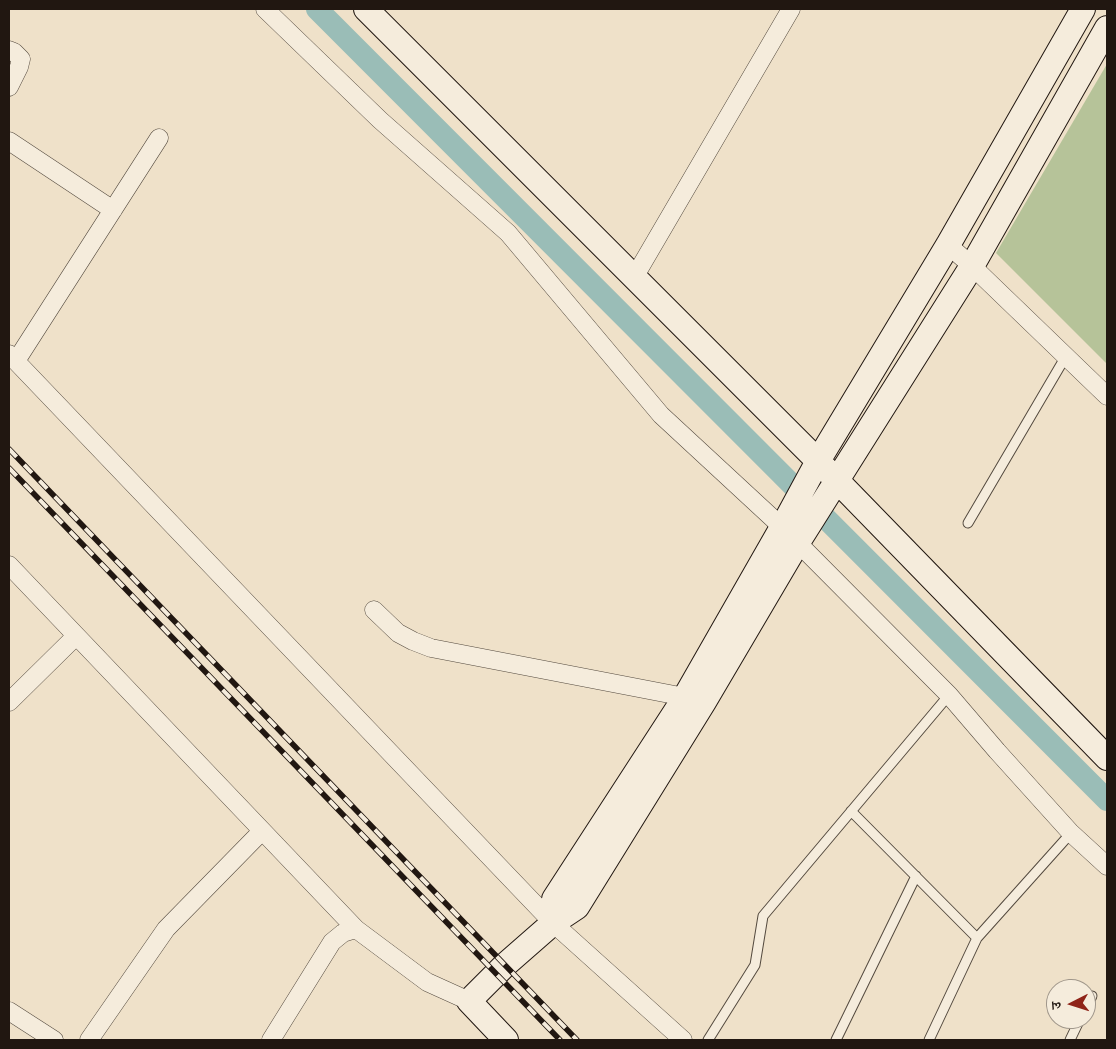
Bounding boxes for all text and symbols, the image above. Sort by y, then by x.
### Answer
north arrow [1046,979,1096,1029]
text: उ [1048,1001,1065,1010]

